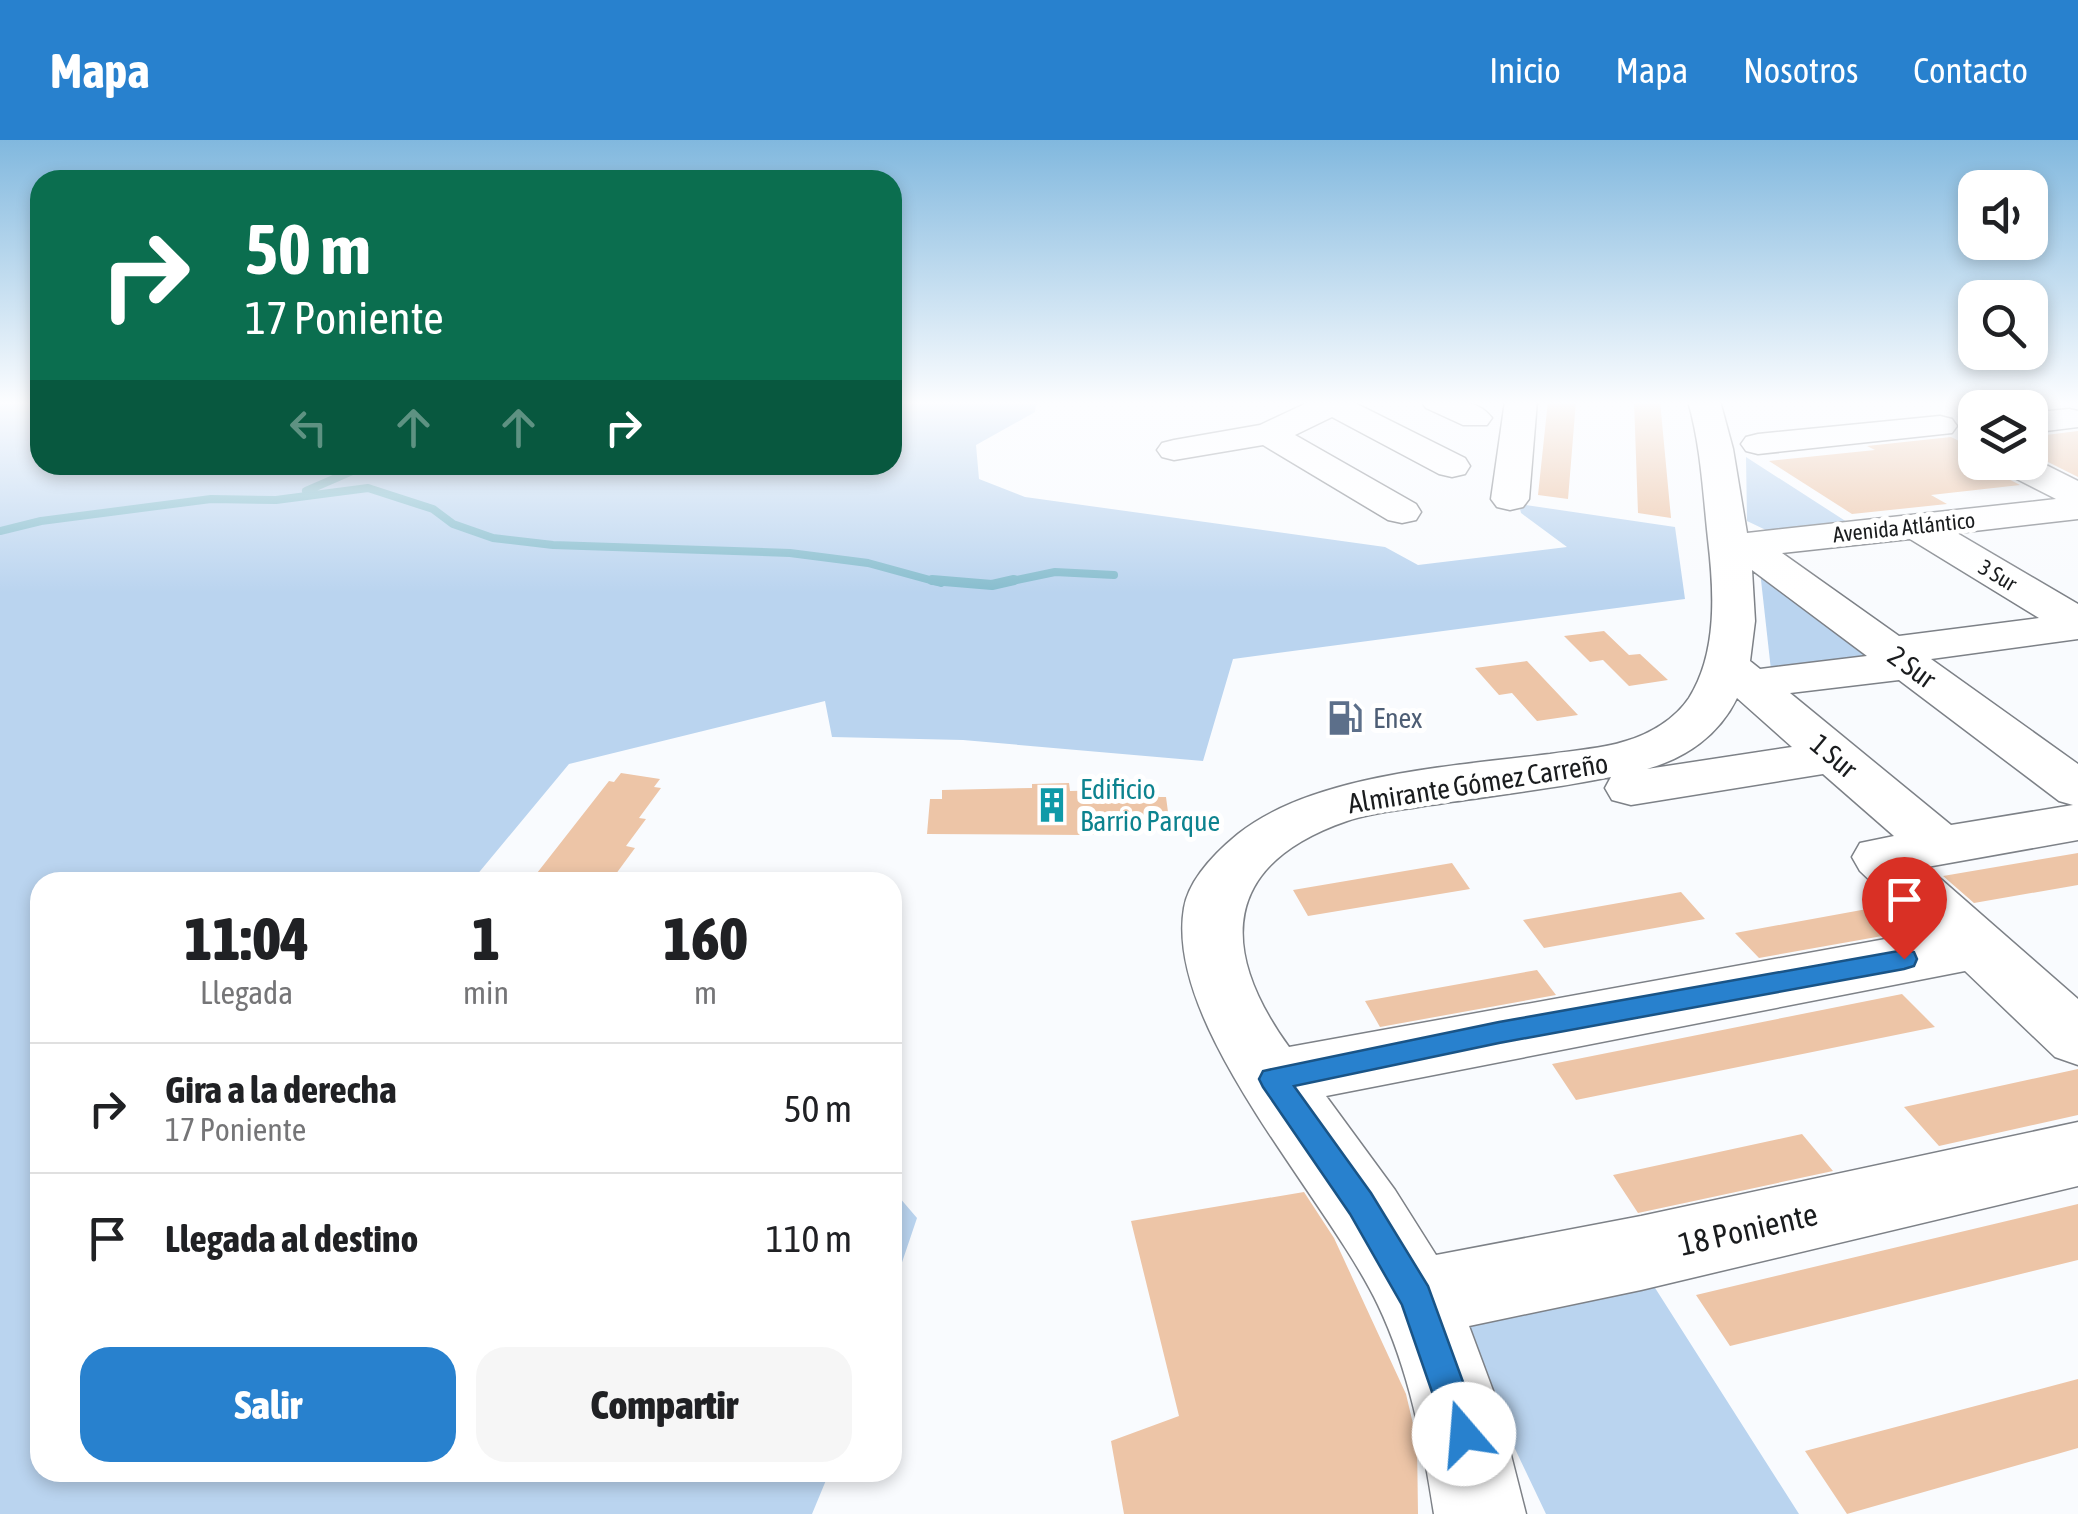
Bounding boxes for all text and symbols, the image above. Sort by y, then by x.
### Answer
text: Mapa [50,43,150,98]
text: Inicio [1489,50,1561,90]
text: Mapa [1616,50,1688,90]
text: Nosotros [1743,50,1858,90]
text: Contacto [1913,50,2028,90]
map controls [1958,170,2048,480]
button: sound [1958,170,2048,260]
text: 50 m [245,209,371,289]
icon: right [80,210,210,340]
button: search [1958,280,2048,370]
text: 17 Poniente [245,292,444,344]
button: layers [1958,390,2048,480]
icon: left [281,400,336,455]
icon: ahead [386,400,441,455]
icon: ahead [491,400,546,455]
icon: right [596,400,651,455]
street label: Avenida Atlántico [1832,507,1976,547]
street label: 3 Sur [1974,554,2022,597]
street label: 2 Sur [1882,639,1942,695]
fuel station icon: Enex [1326,699,1364,737]
place label: Enex [1373,702,1422,734]
street label: 1 Sur [1804,727,1864,785]
street label: Almirante Gómez Carreño [1346,747,1610,819]
place label: Edificio Barrio Parque [1080,773,1220,837]
building icon: Edificio Barrio Parque [1033,786,1071,824]
pin [1862,857,1947,960]
icon: arrive [1877,872,1932,927]
text: 11:04 [184,904,309,973]
text: 1 [472,904,500,973]
text: 160 [663,904,748,973]
text: Llegada [200,974,293,1011]
text: min [463,974,509,1011]
text: m [694,974,717,1011]
text: Gira a la derecha [165,1068,397,1111]
icon: right [80,1081,135,1136]
text: 50 m [784,1087,852,1130]
text: 17 Poniente [165,1111,306,1148]
street label: 18 Poniente [1675,1195,1821,1263]
icon: arrive [80,1211,135,1266]
text: Llegada al destino [165,1217,418,1260]
text: 110 m [766,1217,852,1260]
button: Salir [80,1347,456,1462]
button: Compartir [476,1347,852,1462]
position arrow [1412,1382,1516,1486]

